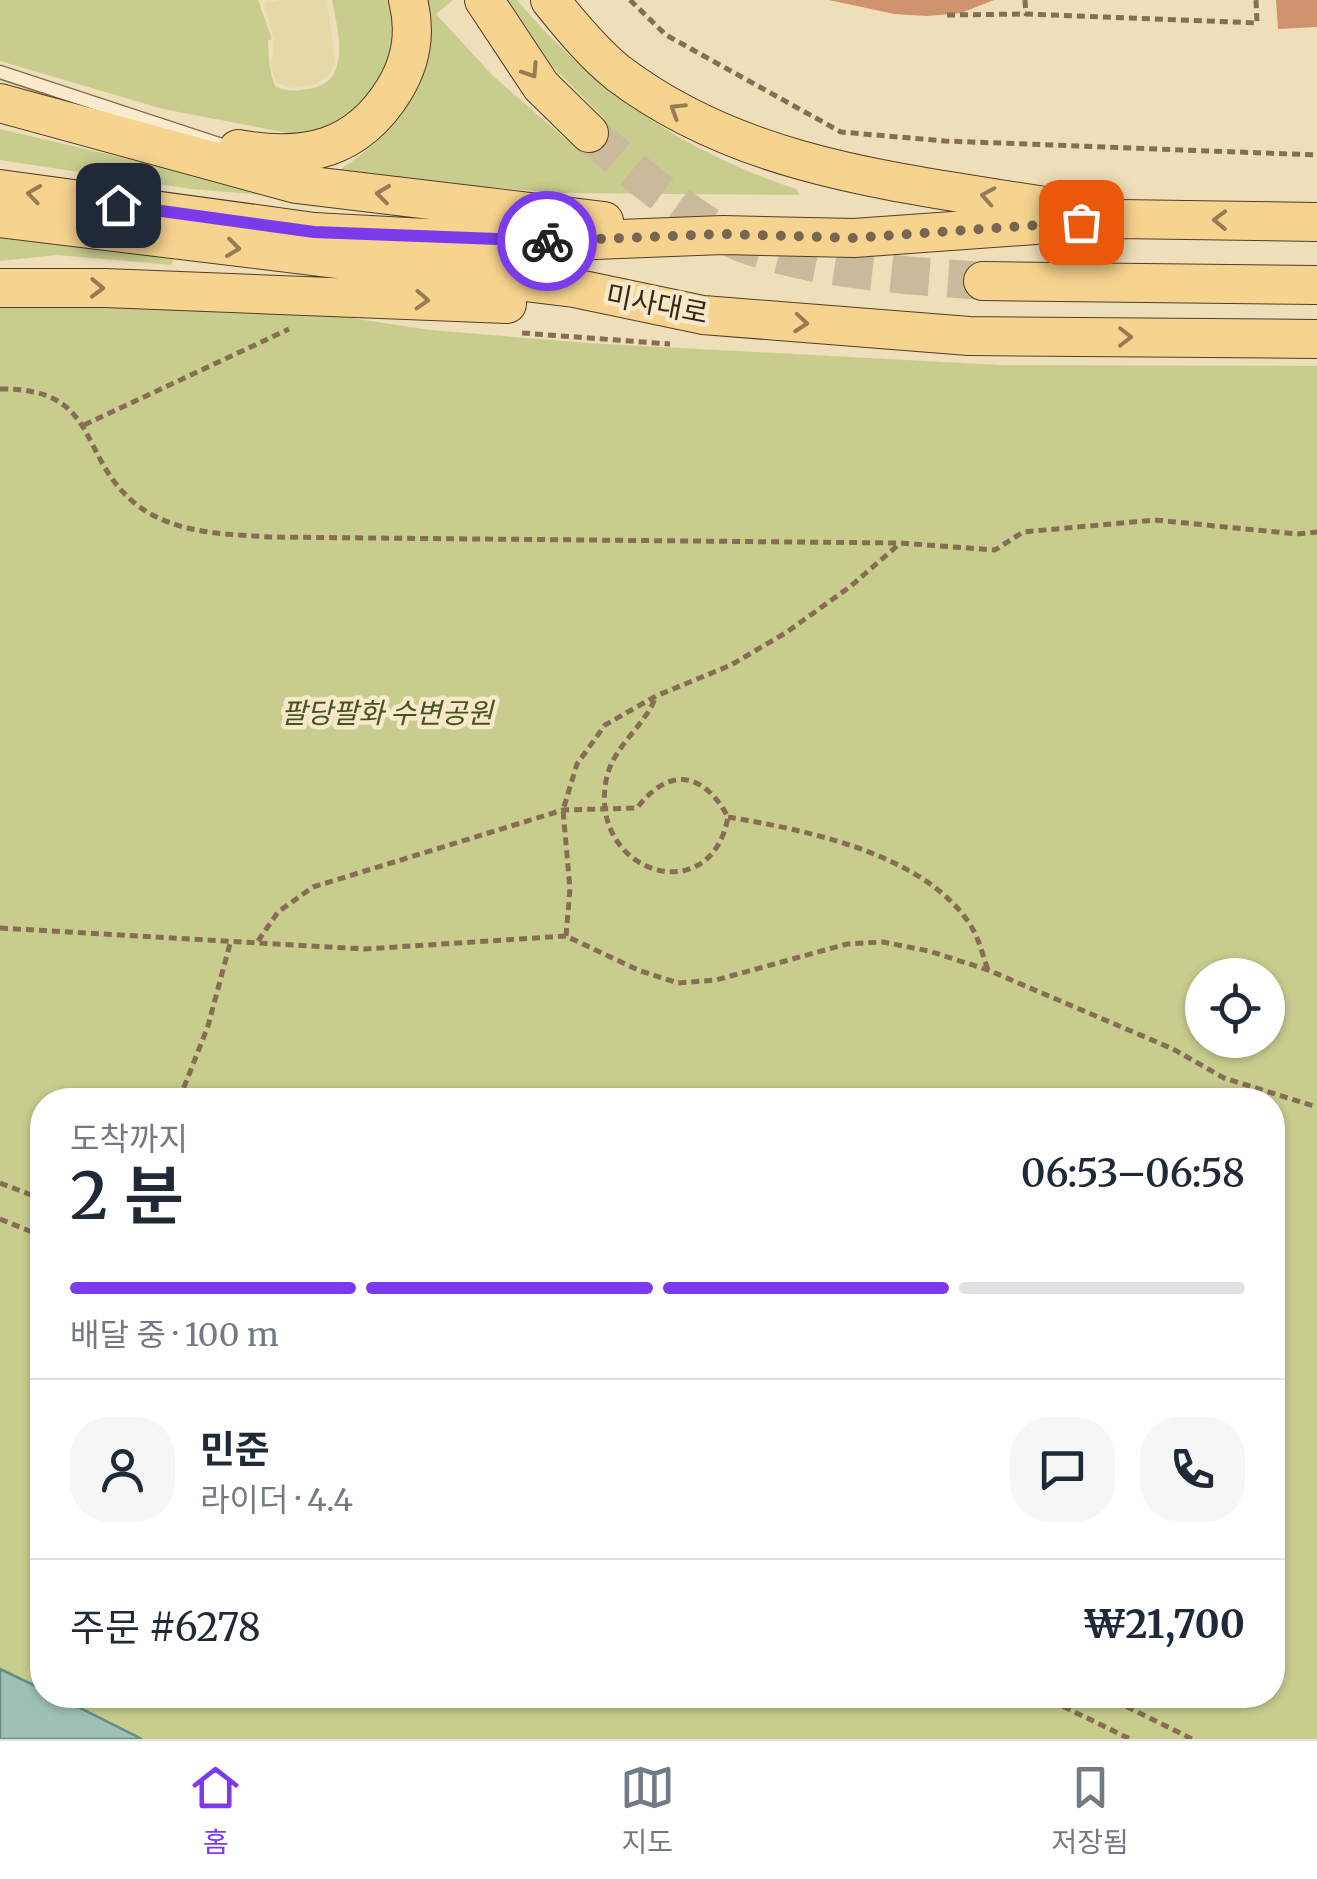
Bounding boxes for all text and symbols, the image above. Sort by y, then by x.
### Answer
one-way arrow [518,61,537,79]
one-way arrow [670,103,688,122]
pin [76,163,161,248]
icon: home [91,178,146,233]
pin [1039,180,1124,265]
one-way arrow [25,184,41,205]
one-way arrow [375,184,391,205]
one-way arrow [980,186,996,207]
courier [497,191,597,291]
icon: bag [1054,195,1109,250]
one-way arrow [1211,210,1227,231]
icon: bike [520,214,575,269]
one-way arrow [224,237,241,258]
street label: 미사대로 [603,276,711,332]
one-way arrow [90,277,106,299]
one-way arrow [415,289,431,310]
one-way arrow [793,311,809,333]
one-way arrow [1118,326,1134,348]
park label: 팔당팔화 수변공원 [281,695,495,731]
map controls [1185,958,1285,1058]
button: locate [1185,958,1285,1058]
text: 도착까지 [70,1119,188,1159]
text: 06:53–06:58 [1021,1150,1245,1197]
text: 2 분 [70,1155,184,1237]
text: 배달 중 · 100 m [70,1315,279,1355]
button: person [70,1417,175,1522]
button: chat [1010,1417,1115,1522]
button: phone [1140,1417,1245,1522]
text: 민준 [200,1426,270,1473]
text: 라이더 · 4.4 [200,1480,353,1520]
text: ₩21,700 [1084,1601,1245,1648]
text: 주문 #6278 [70,1604,261,1651]
tab: 홈 [188,1760,243,1860]
tab: 지도 [620,1760,675,1860]
tab: 저장됨 [1051,1760,1129,1860]

